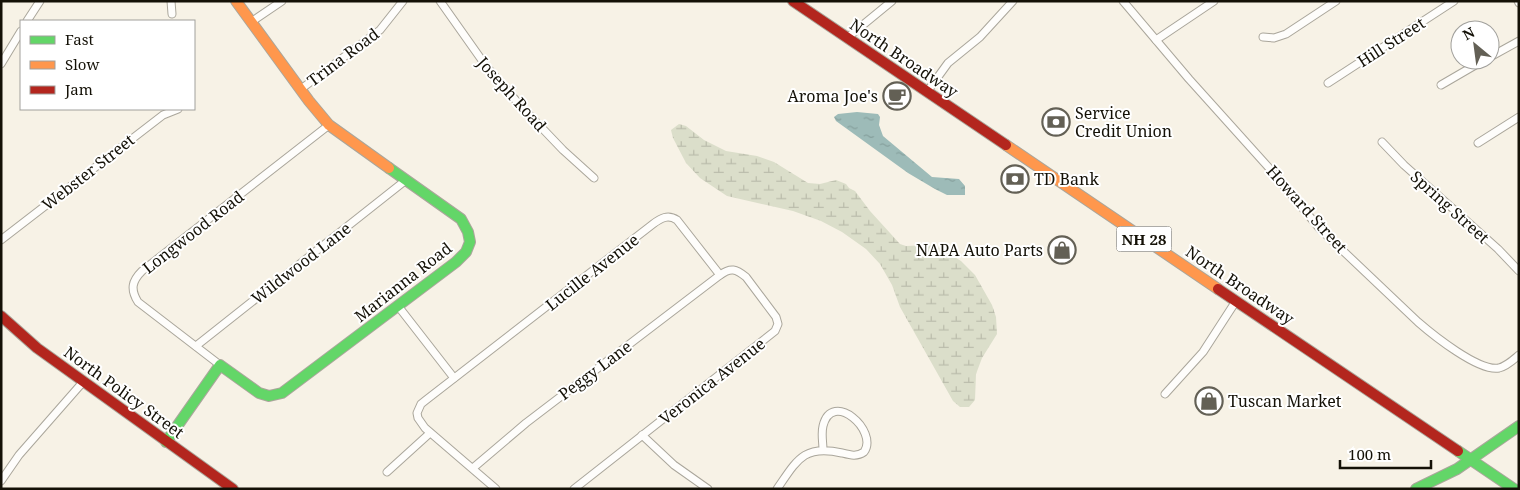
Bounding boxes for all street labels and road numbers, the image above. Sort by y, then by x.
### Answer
street label: Hill Street [1353,12,1429,72]
street label: North Broadway [845,14,963,103]
street label: Trina Road [303,23,384,91]
street label: Joseph Road [472,51,552,136]
street label: Webster Street [37,129,139,215]
street label: Howard Street [1262,160,1353,258]
street label: Spring Street [1406,166,1494,249]
street label: Longwood Road [138,185,248,279]
street label: Wildwood Lane [247,217,355,309]
road number: NH 28 [1116,226,1172,252]
street label: Lucille Avenue [541,229,643,315]
street label: Marianna Road [350,237,456,327]
street label: North Broadway [1181,241,1299,330]
street label: Veronica Avenue [654,333,770,429]
street label: Peggy Lane [554,335,636,405]
street label: North Policy Street [59,341,189,443]

